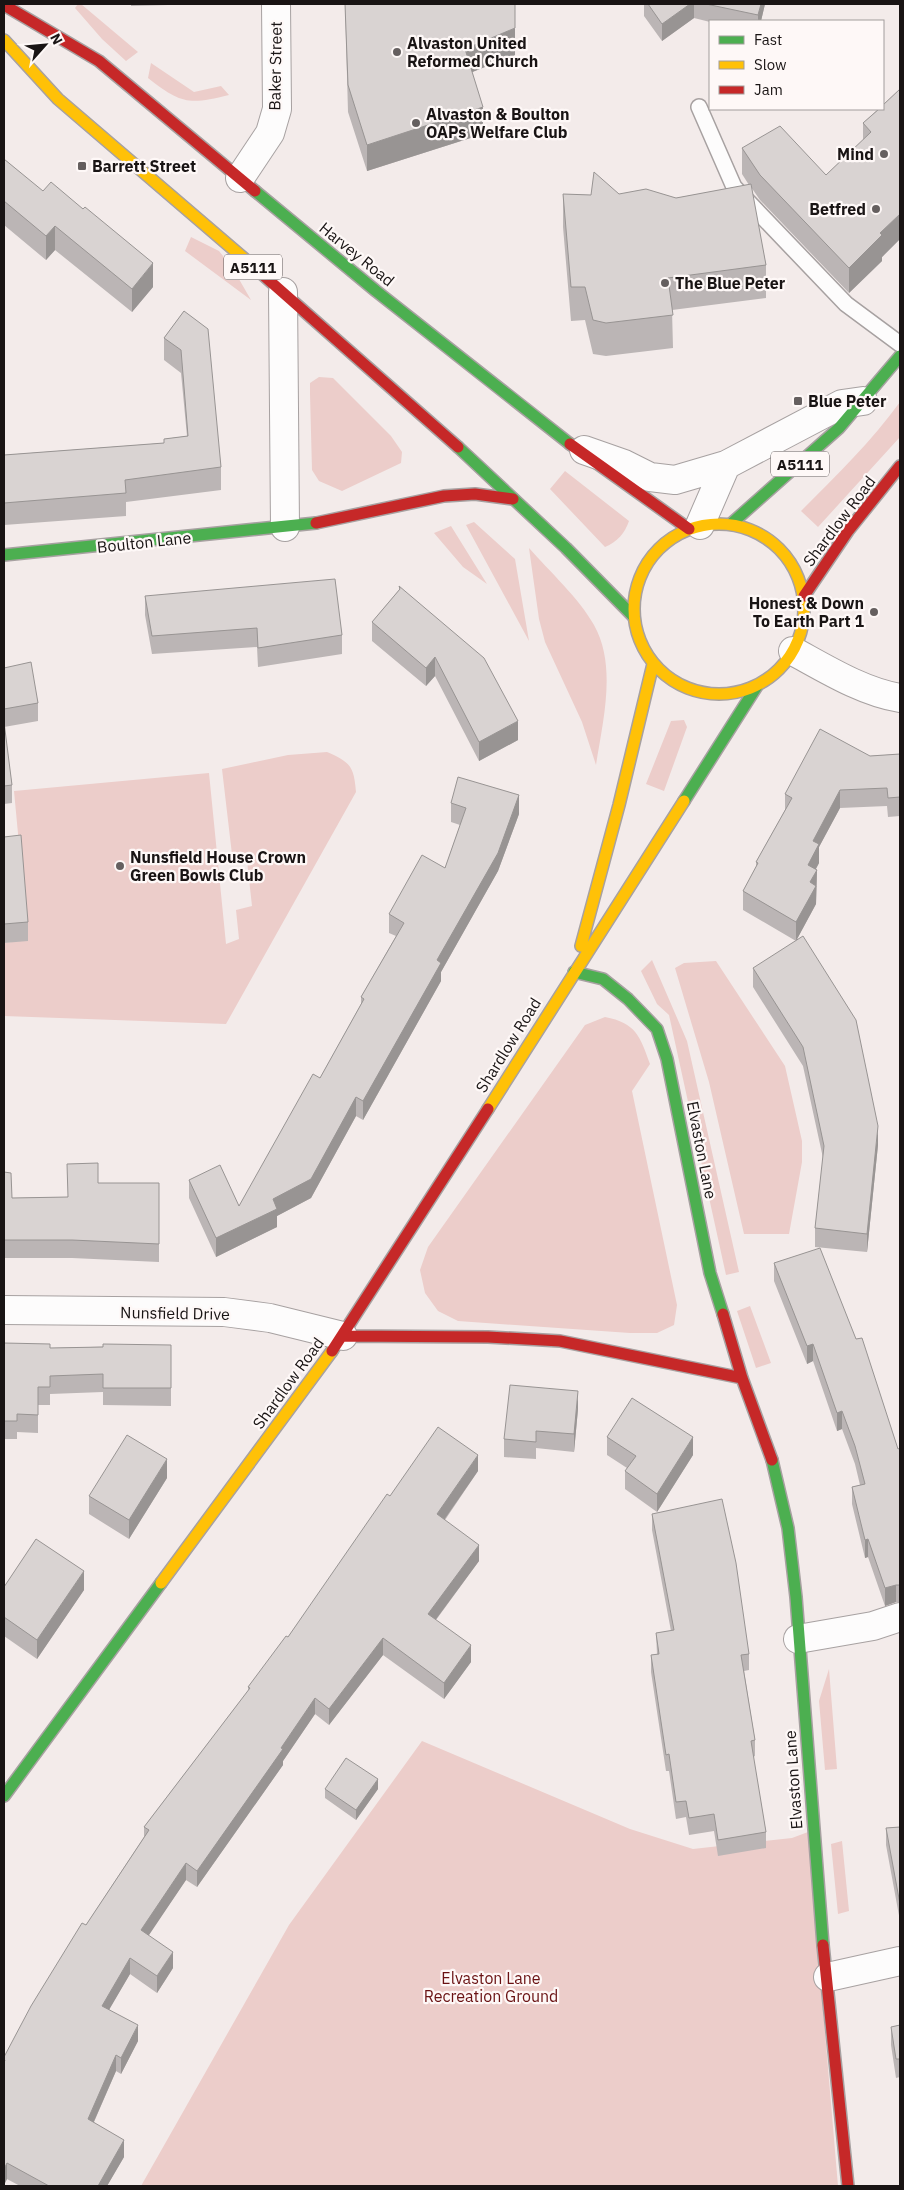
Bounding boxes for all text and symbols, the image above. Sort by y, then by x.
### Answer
north arrow [20,20,70,70]
legend [709,20,884,110]
street label: Baker Street [264,21,286,111]
text: N [46,30,67,48]
text: Fast [754,30,782,49]
place label: Alvaston United Reformed Church [407,33,538,71]
marker: Alvaston United Reformed Church [391,46,403,58]
text: Slow [754,55,787,74]
text: Jam [754,80,783,99]
place label: Alvaston & Boulton OAPs Welfare Club [426,104,570,142]
marker: Alvaston & Boulton OAPs Welfare Club [410,117,422,129]
place label: Mind [837,144,874,164]
marker: Mind [878,148,890,160]
place label: Barrett Street [92,156,196,176]
marker: Barrett Street [76,160,88,172]
place label: Betfred [809,199,866,219]
marker: Betfred [870,203,882,215]
street label: Harvey Road [315,218,399,290]
road number: A5111 [224,254,282,280]
place label: The Blue Peter [675,273,786,293]
marker: The Blue Peter [659,277,671,289]
place label: Blue Peter [808,391,887,411]
marker: Blue Peter [792,395,804,407]
road number: A5111 [771,452,829,476]
street label: Shardlow Road [798,472,880,570]
street label: Boulton Lane [96,527,192,557]
place label: Honest & Down To Earth Part 1 [749,593,864,631]
marker: Honest & Down To Earth Part 1 [868,606,880,618]
place label: Nunsfield House Crown Green Bowls Club [130,847,306,885]
marker: Nunsfield House Crown Green Bowls Club [114,860,126,872]
street label: Shardlow Road [471,994,545,1096]
street label: Elvaston Lane [683,1099,721,1201]
street label: Nunsfield Drive [120,1302,230,1324]
street label: Shardlow Road [248,1333,328,1433]
street label: Elvaston Lane [780,1730,806,1830]
park label: Elvaston Lane Recreation Ground [424,1968,558,2006]

